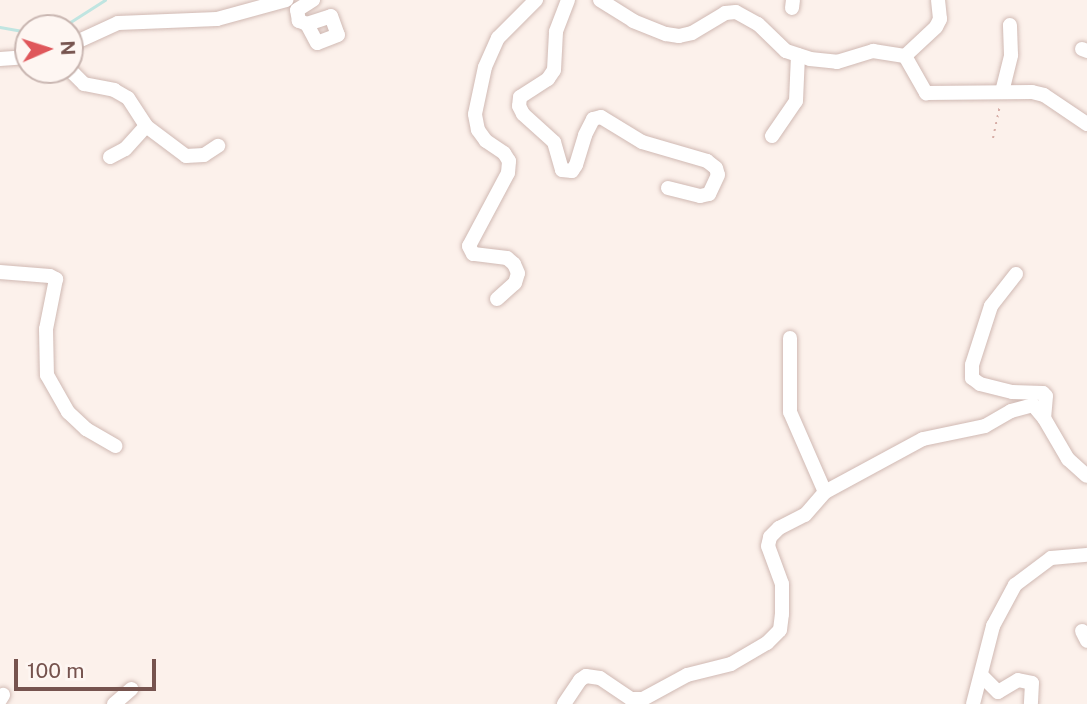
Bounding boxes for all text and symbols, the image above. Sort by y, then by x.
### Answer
north arrow [14,14,84,84]
text: N [57,40,79,56]
scale bar [18,644,159,688]
text: 100 m [27,658,84,683]

